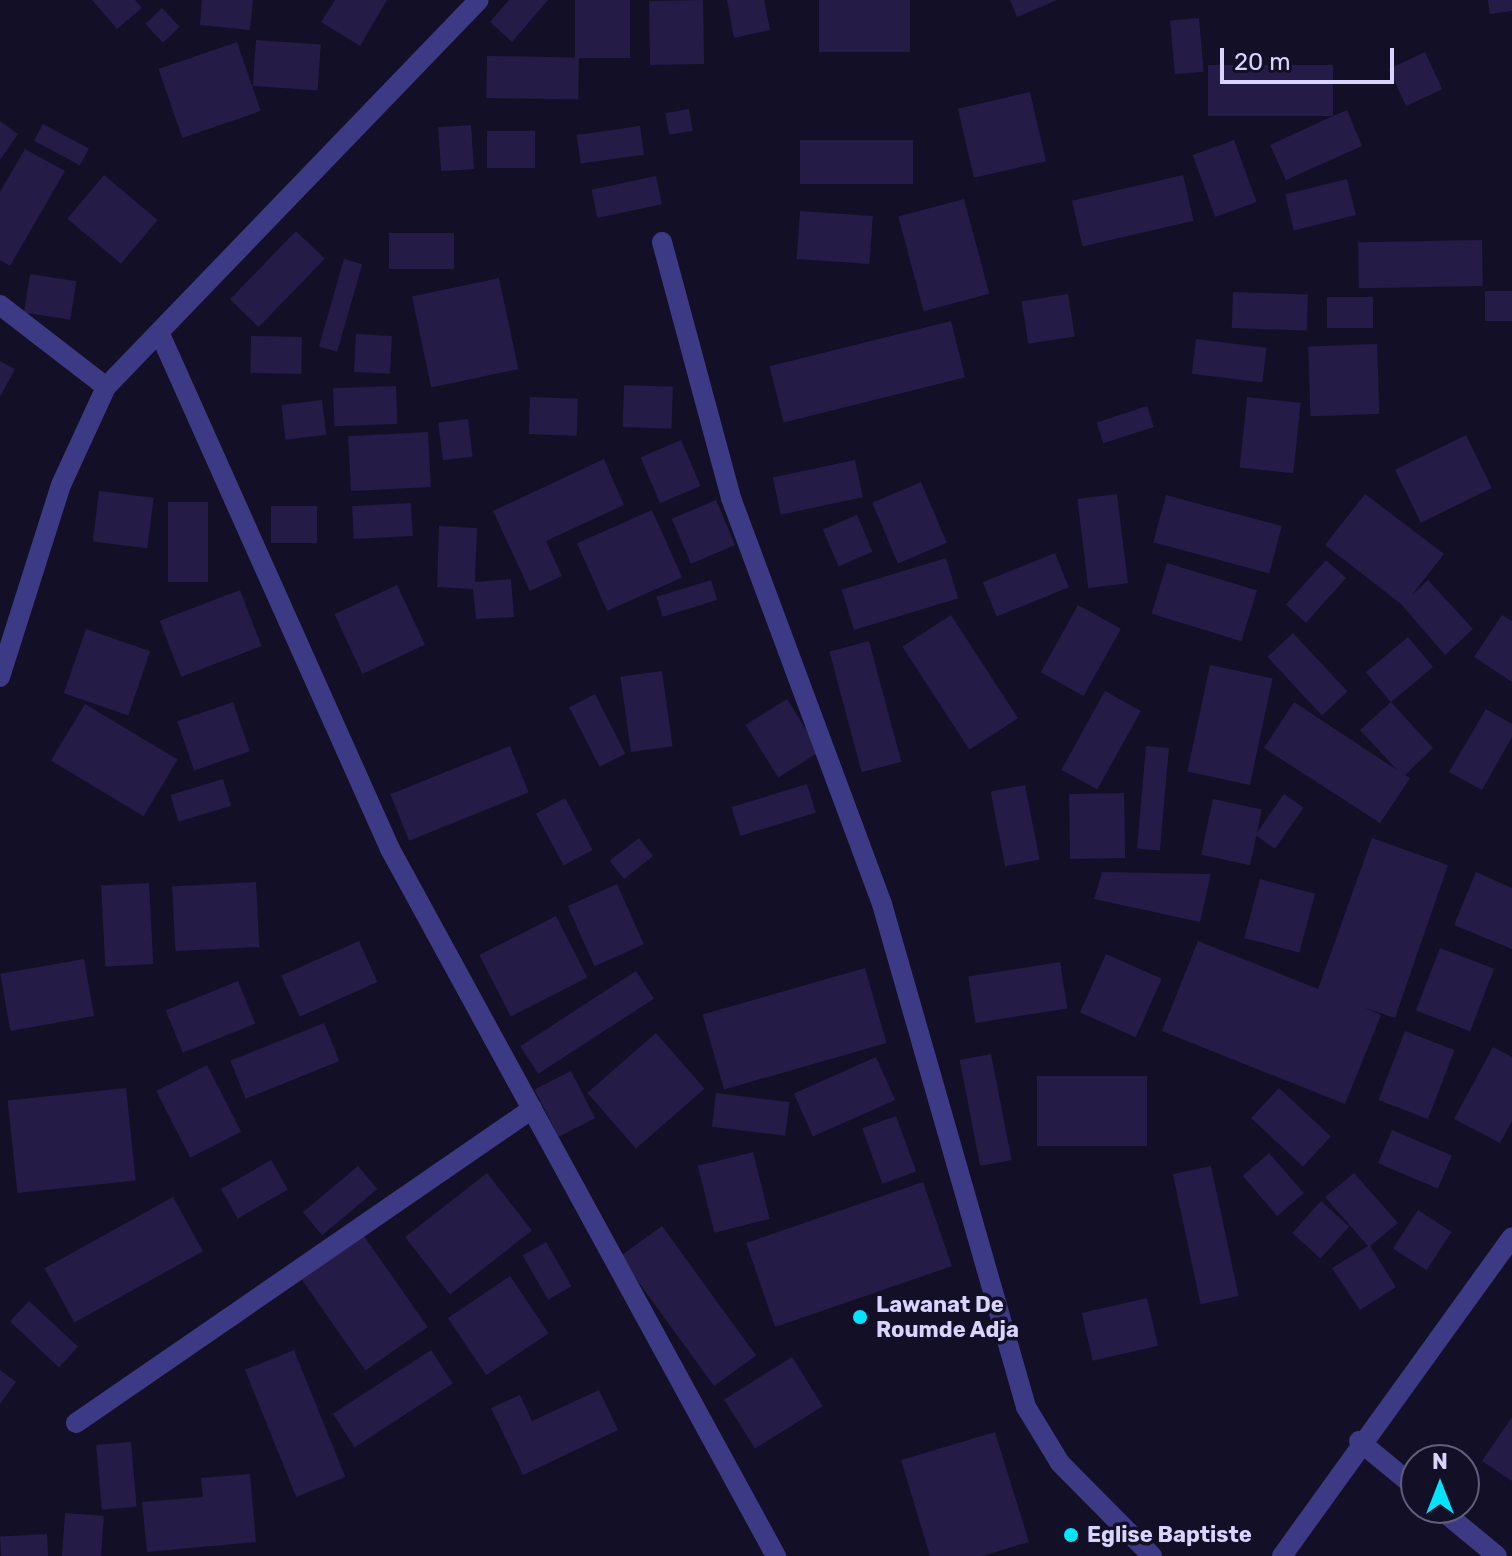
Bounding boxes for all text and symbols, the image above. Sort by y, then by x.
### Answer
scale bar [1224,32,1398,82]
text: 20 m [1234,48,1291,76]
place label: Lawanat De Roumde Adja [876,1291,1020,1342]
marker: Lawanat De Roumde Adja [851,1308,869,1326]
north arrow [1400,1444,1480,1524]
text: N [1432,1448,1448,1475]
place label: Eglise Baptiste [1087,1522,1252,1548]
marker: Eglise Baptiste [1062,1526,1080,1544]

